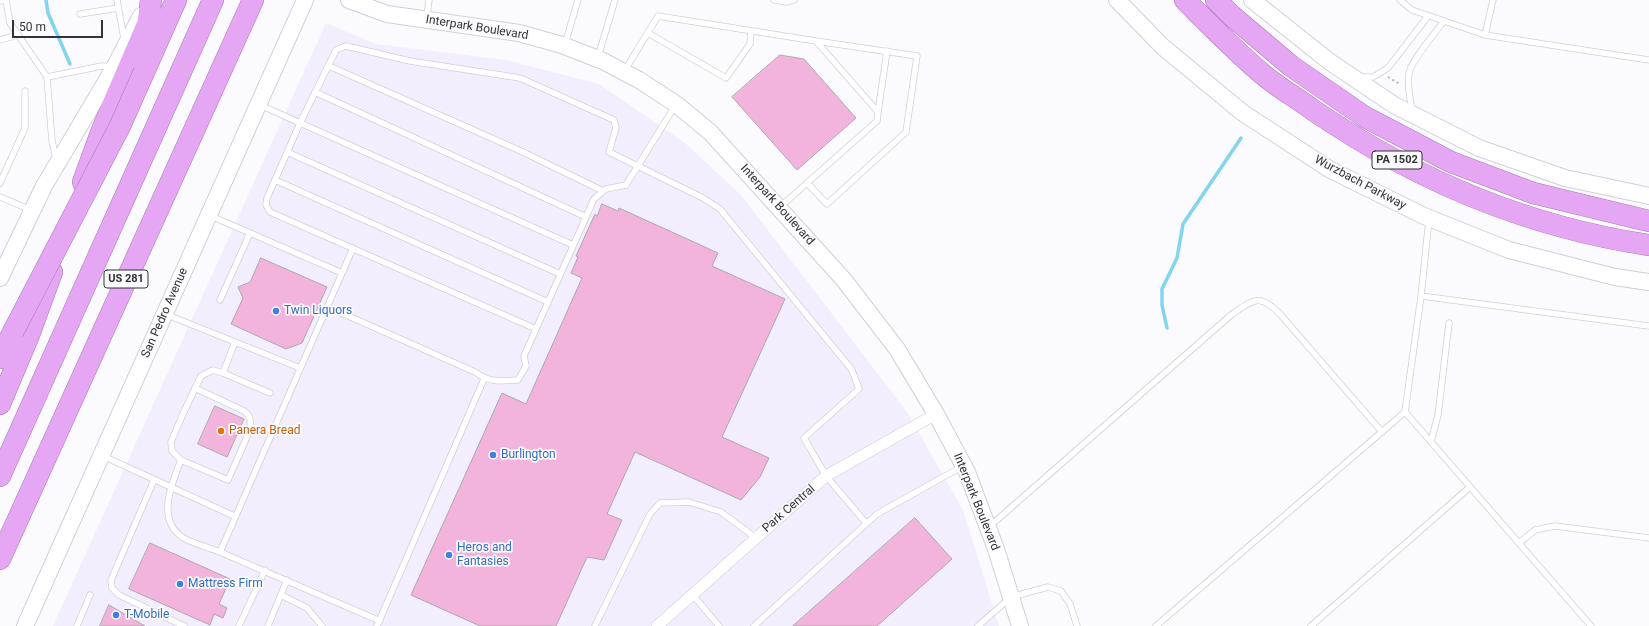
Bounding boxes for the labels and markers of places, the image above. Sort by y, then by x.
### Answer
place label: Twin Liquors [284,304,352,318]
marker: Twin Liquors [271,306,281,316]
place label: Panera Bread [229,424,300,438]
marker: Panera Bread [216,426,226,436]
place label: Burlington [501,448,556,462]
marker: Burlington [488,450,498,460]
place label: Heros and Fantasies [457,541,512,569]
marker: Heros and Fantasies [444,550,454,560]
place label: Mattress Firm [188,577,263,591]
marker: Mattress Firm [175,579,185,589]
place label: T-Mobile [124,608,169,622]
marker: T-Mobile [111,610,121,620]

